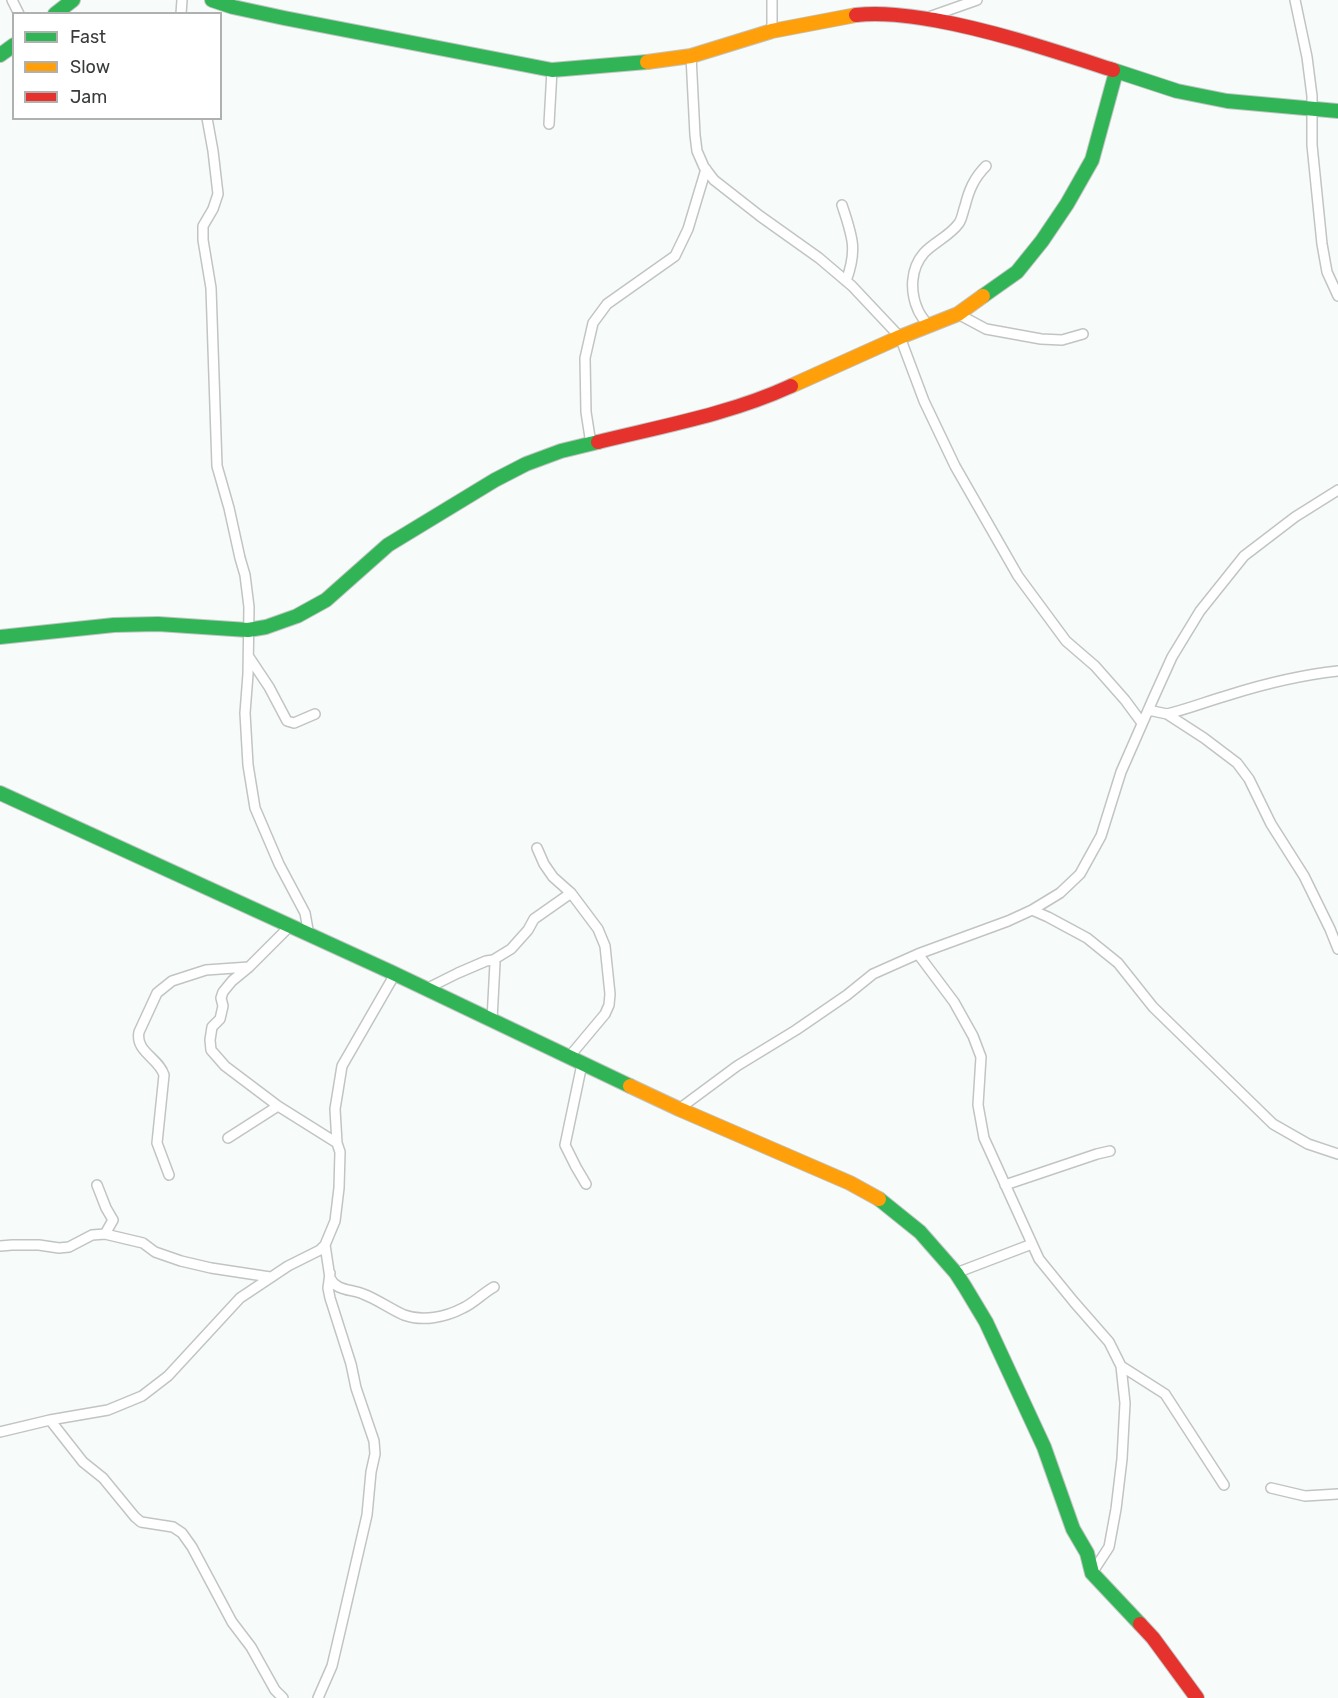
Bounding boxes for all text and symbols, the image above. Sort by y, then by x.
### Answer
legend [12,12,222,120]
text: Fast [70,26,106,48]
text: Slow [70,56,110,78]
text: Jam [70,86,107,108]

